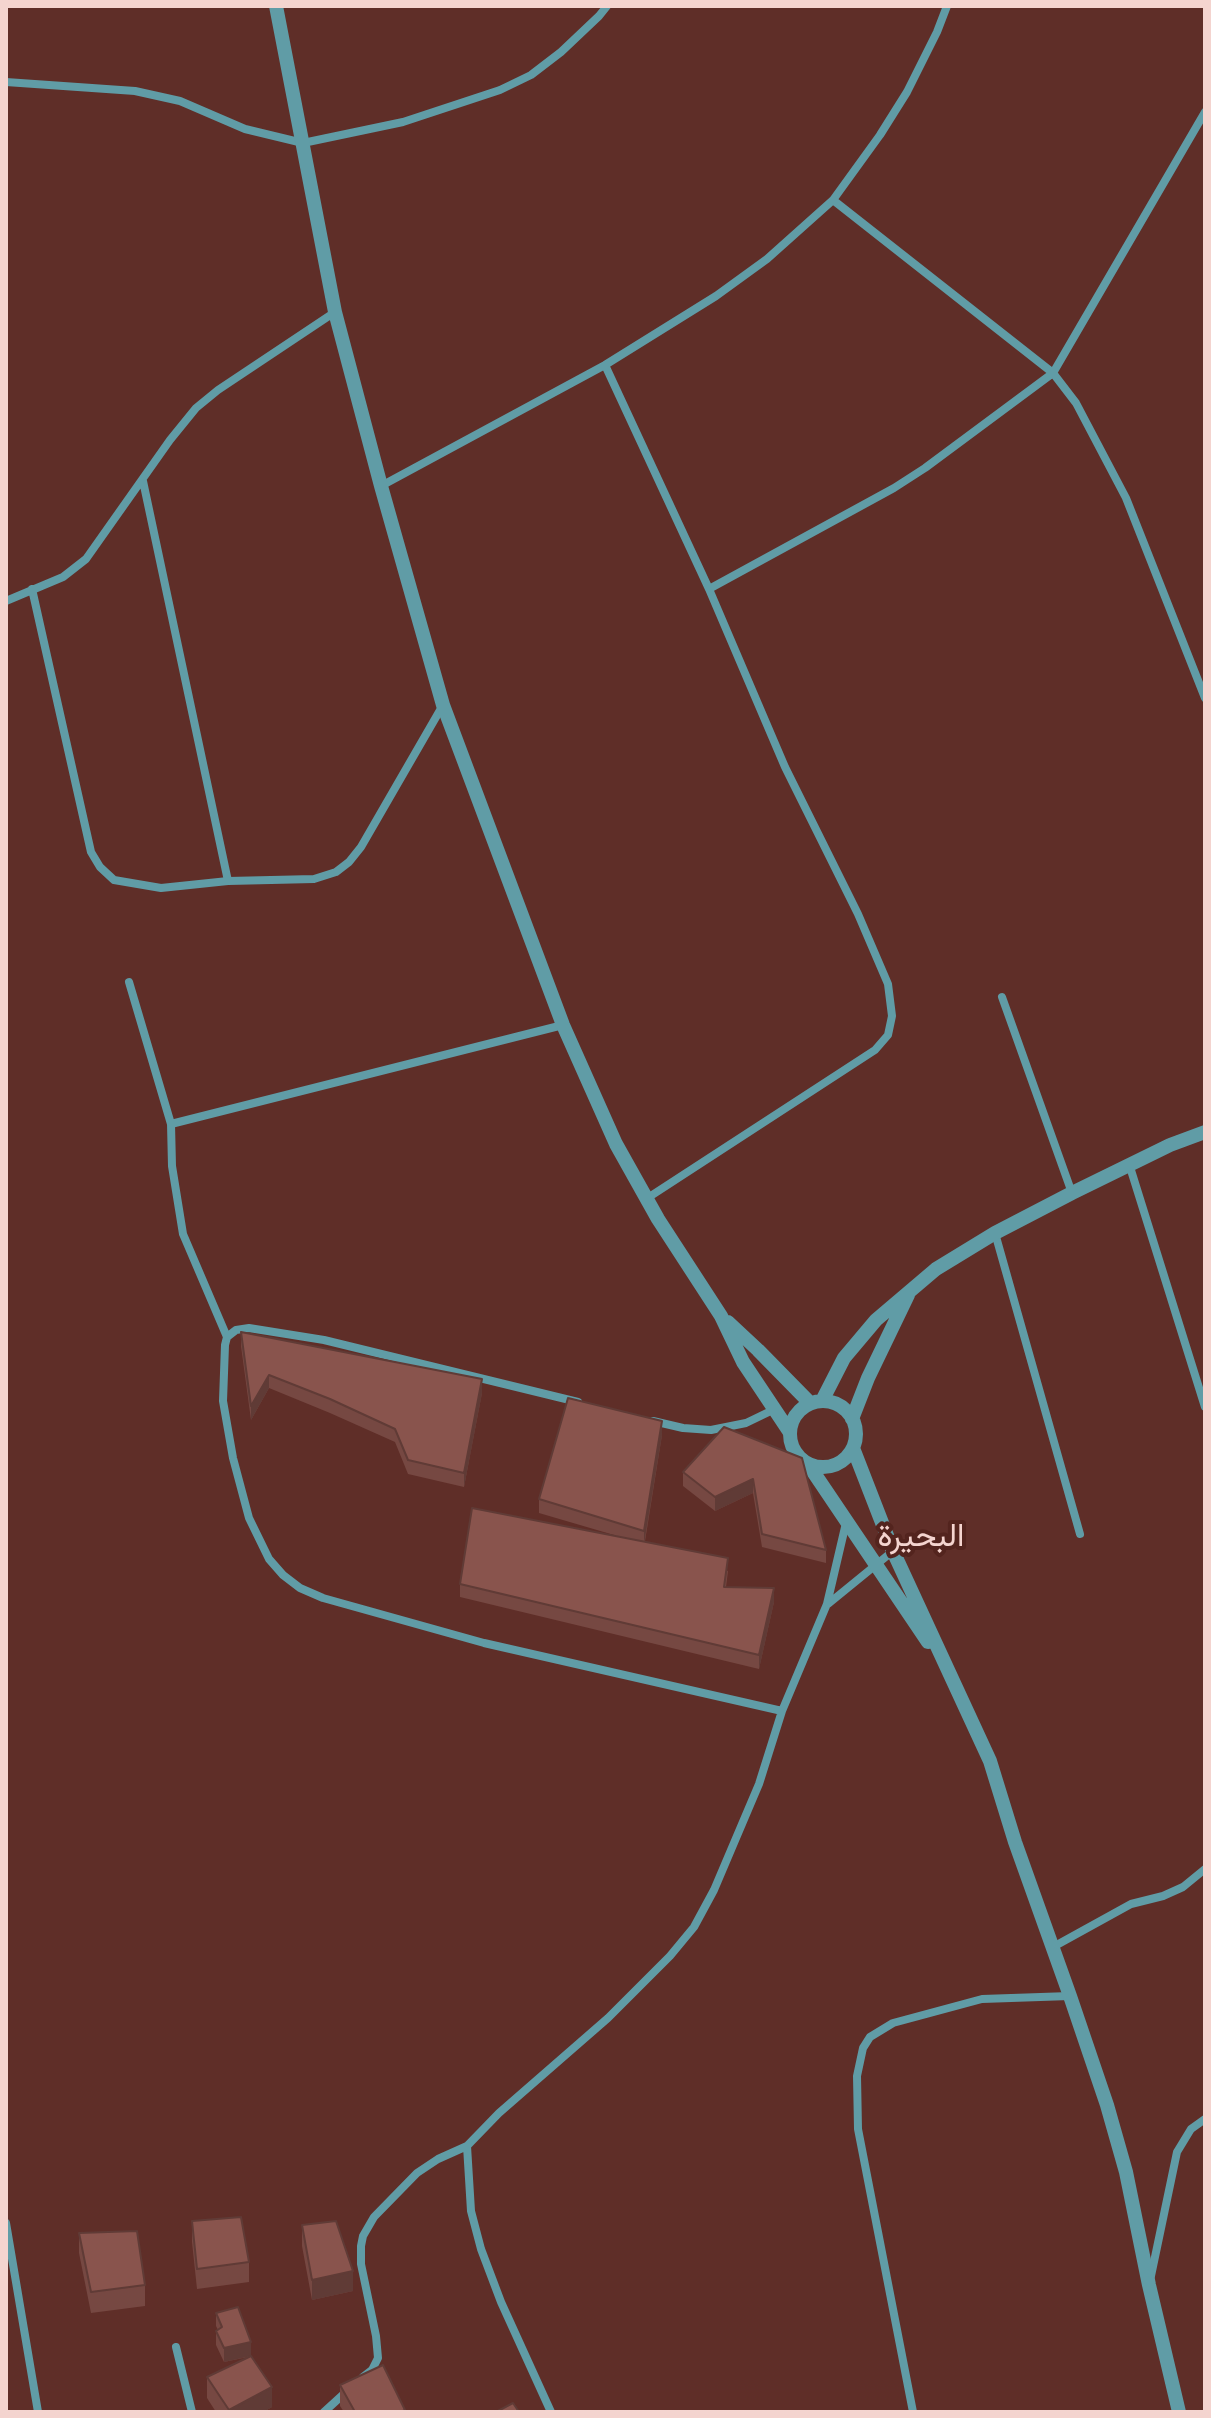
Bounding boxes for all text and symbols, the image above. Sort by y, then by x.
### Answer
district label: البحيرة [877,1518,965,1556]

